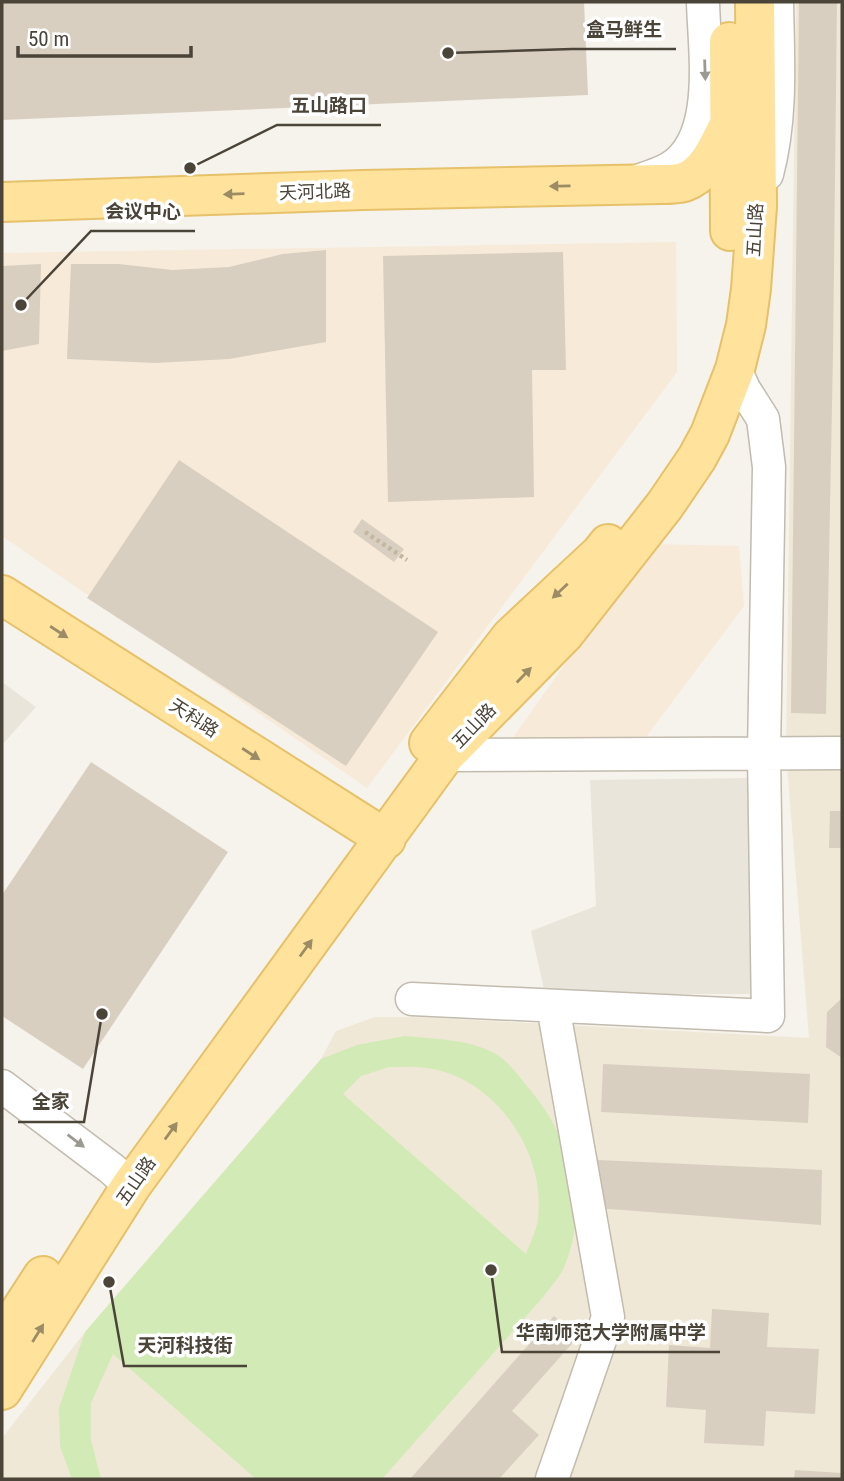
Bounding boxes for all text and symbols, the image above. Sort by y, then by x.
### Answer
callout: 盒马鲜生 [572,9,676,49]
scale bar [18,14,191,58]
text: 盒马鲜生 [586,18,662,41]
text: 50 m [28,27,69,51]
one-way arrow [699,59,710,81]
callout: 五山路口 [277,85,381,125]
text: 五山路口 [291,94,367,117]
street label: 天河北路 [279,180,351,203]
one-way arrow [548,180,570,192]
one-way arrow [223,189,245,200]
callout: 会议中心 [91,191,195,231]
text: 会议中心 [105,200,181,223]
street label: 五山路 [743,202,766,257]
one-way arrow [551,583,569,599]
one-way arrow [50,625,69,638]
one-way arrow [516,666,533,683]
street label: 天科路 [166,694,223,741]
street label: 五山路 [447,699,500,752]
one-way arrow [241,748,261,761]
one-way arrow [299,938,313,957]
callout: 全家 [18,1082,84,1122]
text: 全家 [32,1090,70,1113]
one-way arrow [164,1122,178,1140]
one-way arrow [67,1134,85,1148]
street label: 五山路 [112,1153,160,1209]
callout: 华南师范大学附属中学 [502,1312,720,1352]
text: 华南师范大学附属中学 [516,1321,706,1344]
one-way arrow [32,1323,45,1342]
callout: 天河科技街 [124,1326,247,1366]
text: 天河科技街 [137,1334,233,1357]

